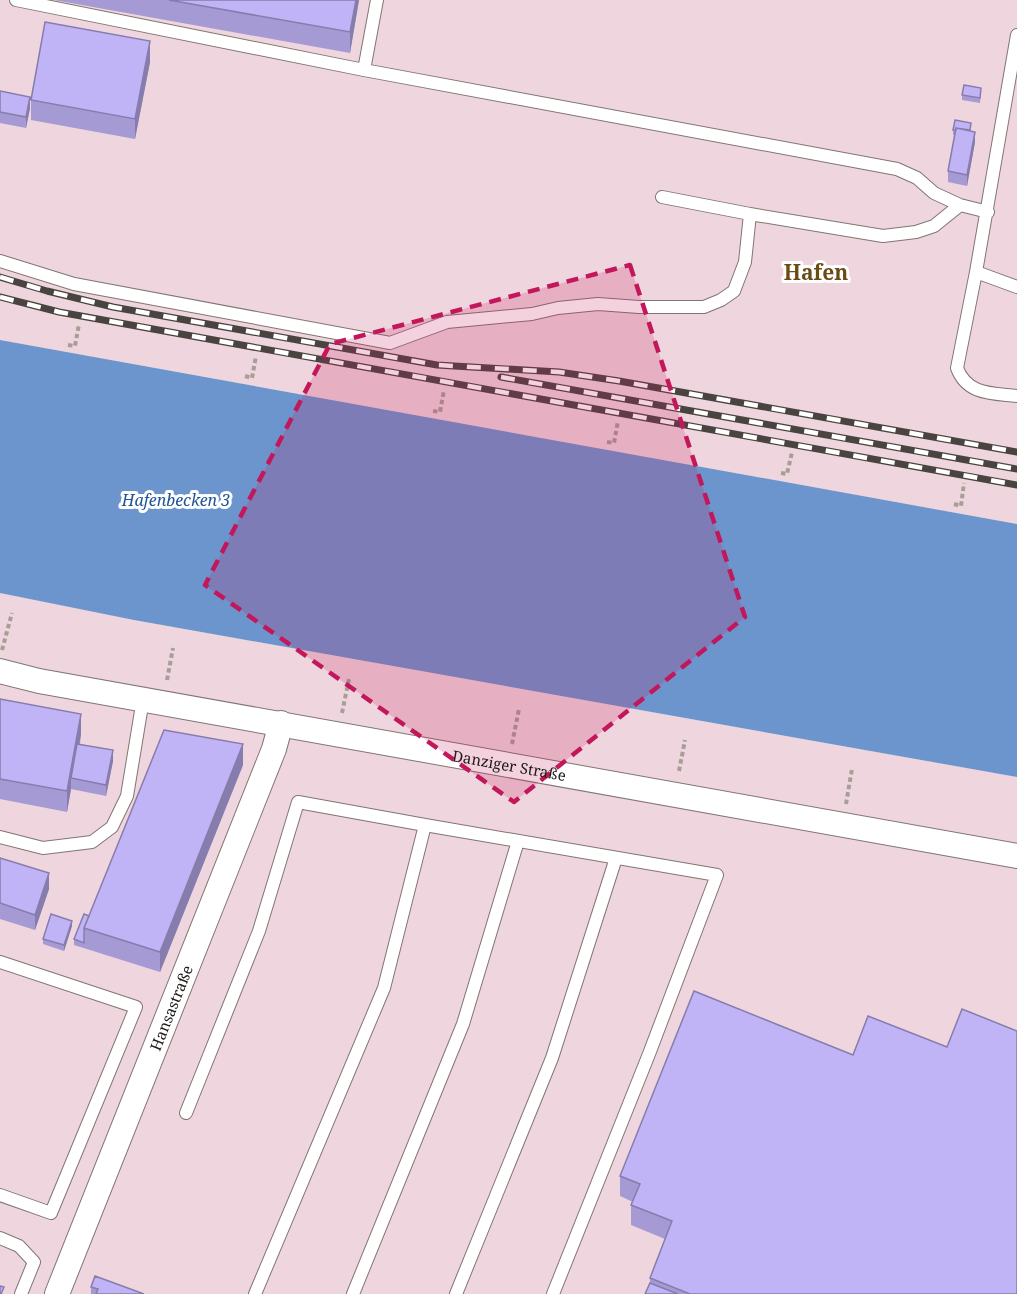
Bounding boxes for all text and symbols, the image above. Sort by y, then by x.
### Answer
district label: Hafen [784,258,848,286]
water label: Hafenbecken 3 [121,489,230,511]
street label: Danziger Straße [451,745,568,785]
street label: Hansastraße [145,962,197,1053]

